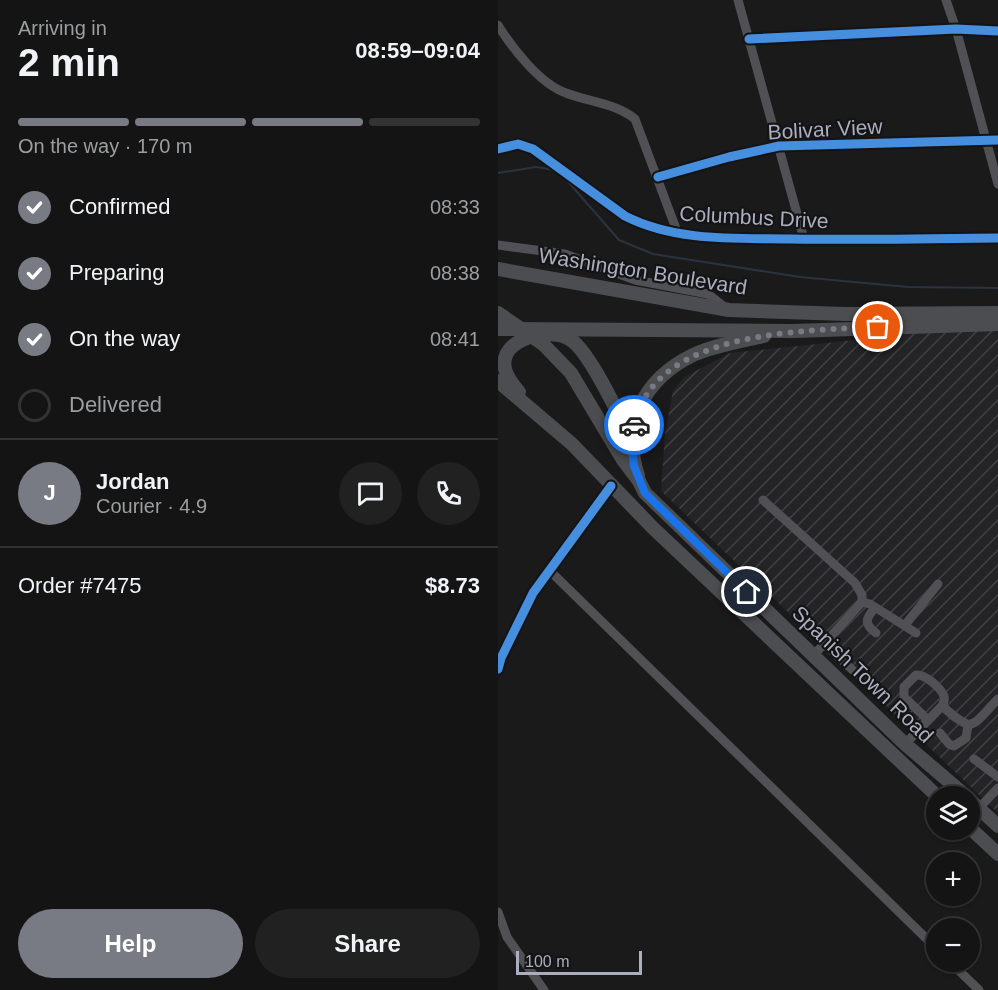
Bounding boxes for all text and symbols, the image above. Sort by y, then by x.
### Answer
text: Arriving in [18,17,107,39]
text: 08:59–09:04 [355,38,480,63]
text: 2 min [18,41,120,84]
street label: Bolivar View [767,114,884,143]
text: On the way · 170 m [18,135,193,157]
icon: check [18,191,51,224]
text: Confirmed [69,194,170,219]
text: 08:33 [430,196,480,218]
street label: Columbus Drive [679,202,829,232]
street label: Washington Boulevard [537,243,749,299]
icon: check [18,257,51,290]
text: Preparing [69,260,164,285]
text: 08:38 [430,262,480,284]
pin [852,301,903,352]
icon: bag [861,310,894,343]
icon: check [18,323,51,356]
text: On the way [69,326,180,351]
text: 08:41 [430,328,480,350]
text: Delivered [69,392,162,417]
courier [604,395,664,455]
icon: car [618,409,651,442]
button: chat [339,462,402,525]
button: phone [417,462,480,525]
text: Jordan [96,469,169,494]
text: J [43,480,56,505]
text: Courier · 4.9 [96,495,207,517]
pin [721,566,772,617]
text: Order #7475 [18,573,142,598]
text: $8.73 [425,573,480,598]
icon: home [730,575,763,608]
street label: Spanish Town Road [788,601,938,747]
map controls [926,786,980,972]
button: layers [926,786,980,840]
button: + [926,852,980,906]
button: Help [18,909,243,978]
button: Share [255,909,480,978]
button: − [926,918,980,972]
scale bar [516,948,642,976]
text: 100 m [525,953,569,970]

